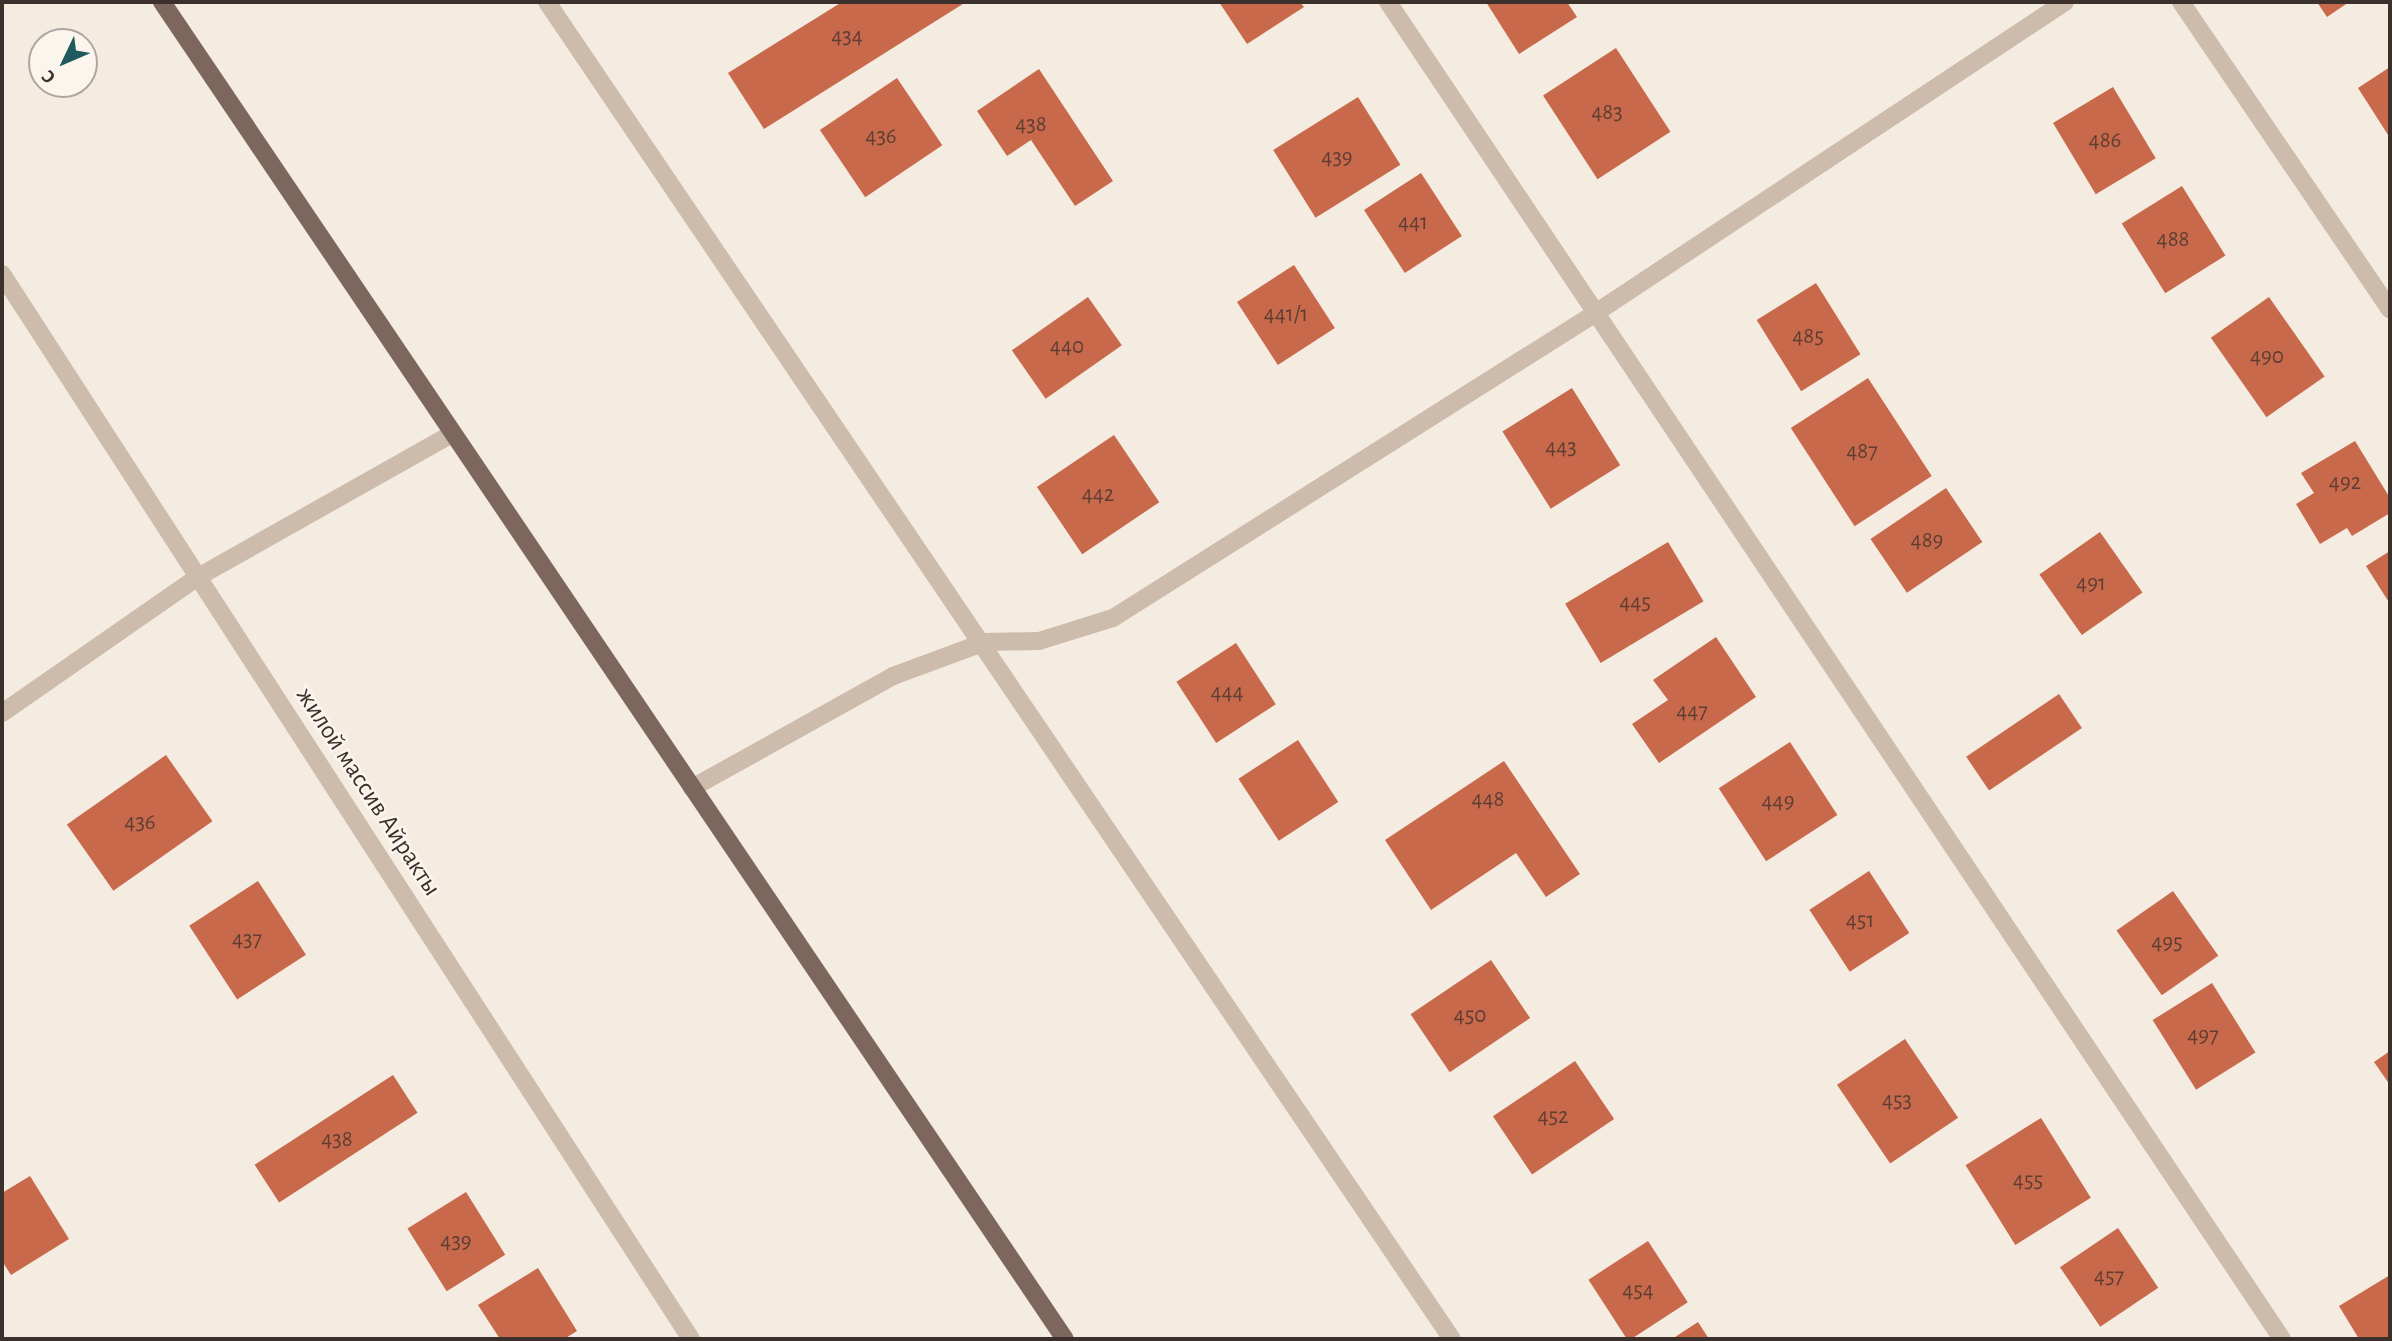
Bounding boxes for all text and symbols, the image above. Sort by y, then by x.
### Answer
house number: 434 [831,23,863,51]
north arrow [28,28,98,98]
text: С [38,66,59,87]
house number: 483 [1591,99,1623,127]
house number: 438 [1015,111,1047,139]
house number: 436 [865,123,897,151]
house number: 486 [2089,127,2121,155]
house number: 439 [1321,144,1353,172]
house number: 441 [1398,209,1428,237]
house number: 488 [2157,226,2189,254]
house number: 441/1 [1264,301,1308,329]
house number: 485 [1792,323,1824,351]
house number: 440 [1050,333,1084,361]
house number: 490 [2250,343,2284,371]
house number: 443 [1545,434,1577,462]
house number: 487 [1846,438,1878,466]
house number: 492 [2329,469,2361,497]
house number: 442 [1082,481,1114,509]
house number: 489 [1911,527,1943,555]
house number: 491 [2076,570,2106,598]
house number: 445 [1619,589,1651,617]
house number: 444 [1210,679,1244,707]
street label: жилой массив Айракты [289,682,447,902]
house number: 447 [1676,698,1708,726]
house number: 448 [1471,786,1505,814]
house number: 449 [1762,788,1794,816]
house number: 436 [124,809,156,837]
house number: 451 [1846,907,1874,935]
house number: 437 [232,926,262,954]
house number: 495 [2151,929,2183,957]
house number: 450 [1454,1002,1486,1030]
house number: 497 [2187,1022,2219,1050]
house number: 453 [1882,1087,1912,1115]
house number: 452 [1537,1103,1569,1131]
house number: 438 [321,1126,353,1154]
house number: 455 [2013,1167,2043,1195]
house number: 439 [440,1228,472,1256]
house number: 457 [2094,1263,2124,1291]
house number: 454 [1622,1277,1654,1305]

